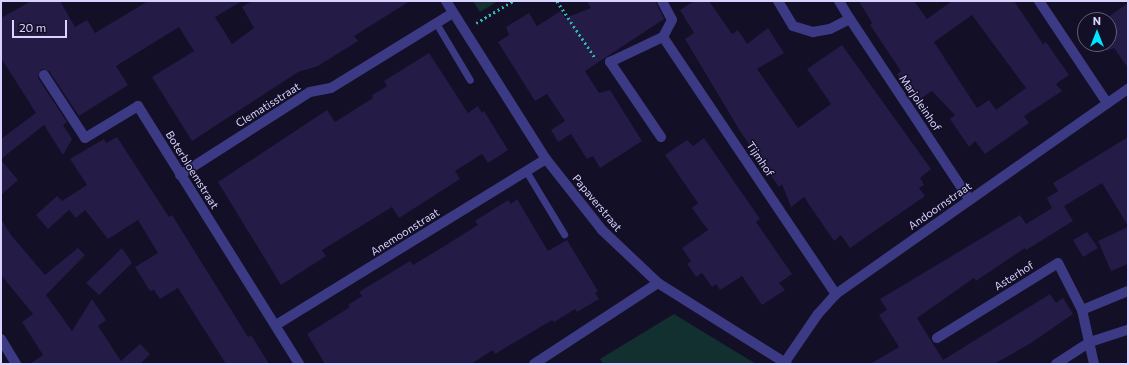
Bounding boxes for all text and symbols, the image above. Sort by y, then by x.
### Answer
scale bar [14,12,69,38]
north arrow [1077,12,1117,52]
text: N [1093,14,1101,27]
text: 20 m [19,20,46,34]
street label: Marjoleinhof [896,72,944,134]
street label: Clematisstraat [233,80,303,130]
street label: Boterbloemstraat [163,129,221,211]
street label: Tijmhof [744,139,776,179]
street label: Papaverstraat [569,172,625,234]
street label: Andoornstraat [906,179,974,233]
street label: Anemoonstraat [368,206,442,258]
street label: Asterhof [992,259,1036,293]

